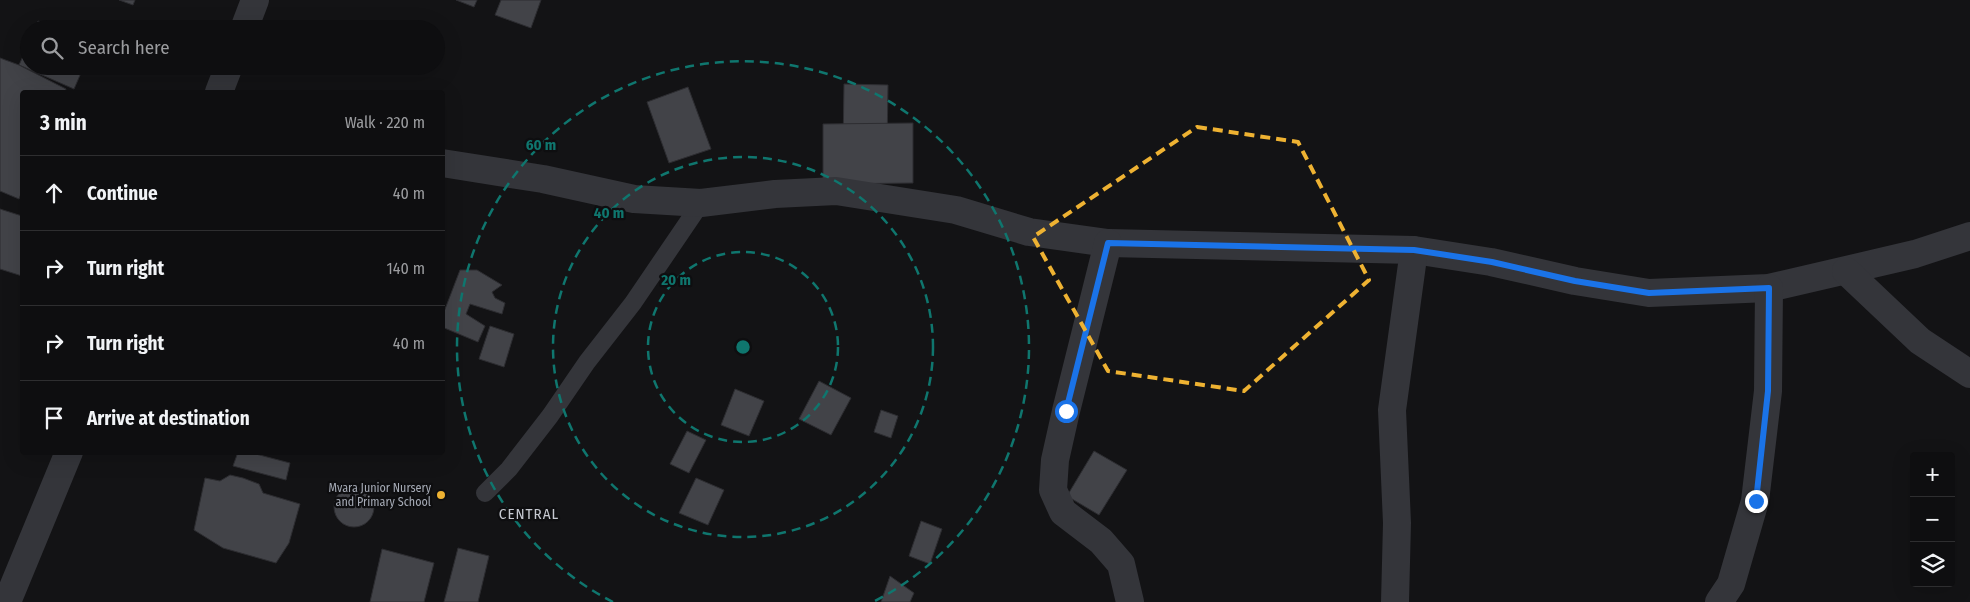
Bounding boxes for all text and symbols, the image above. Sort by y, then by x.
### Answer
search box [20,20,445,75]
icon: search [38,34,66,62]
text: Search here [78,36,170,59]
text: 3 min [40,110,87,136]
text: Walk · 220 m [345,113,425,132]
text: 60 m [526,136,556,154]
icon: ahead [40,179,68,207]
text: Continue [87,182,158,205]
text: 40 m [393,184,425,203]
text: 40 m [594,204,624,222]
icon: right [40,254,68,282]
text: Turn right [87,257,164,280]
text: 140 m [387,259,425,278]
text: 20 m [660,271,691,289]
icon: right [40,329,68,357]
text: Turn right [87,332,164,355]
text: 40 m [393,334,425,353]
centre of rings [734,338,752,356]
route start [1055,400,1078,423]
icon: arrive [40,404,68,432]
text: Arrive at destination [87,407,250,430]
map controls [1910,452,1955,587]
button: + [1910,452,1955,497]
place label: Mvara Junior Nursery and Primary School [329,481,432,509]
marker: Mvara Junior Nursery and Primary School [435,489,447,501]
route end [1745,490,1768,513]
button: − [1910,497,1955,542]
district label: CENTRAL [499,505,559,523]
button: layers [1910,542,1955,587]

